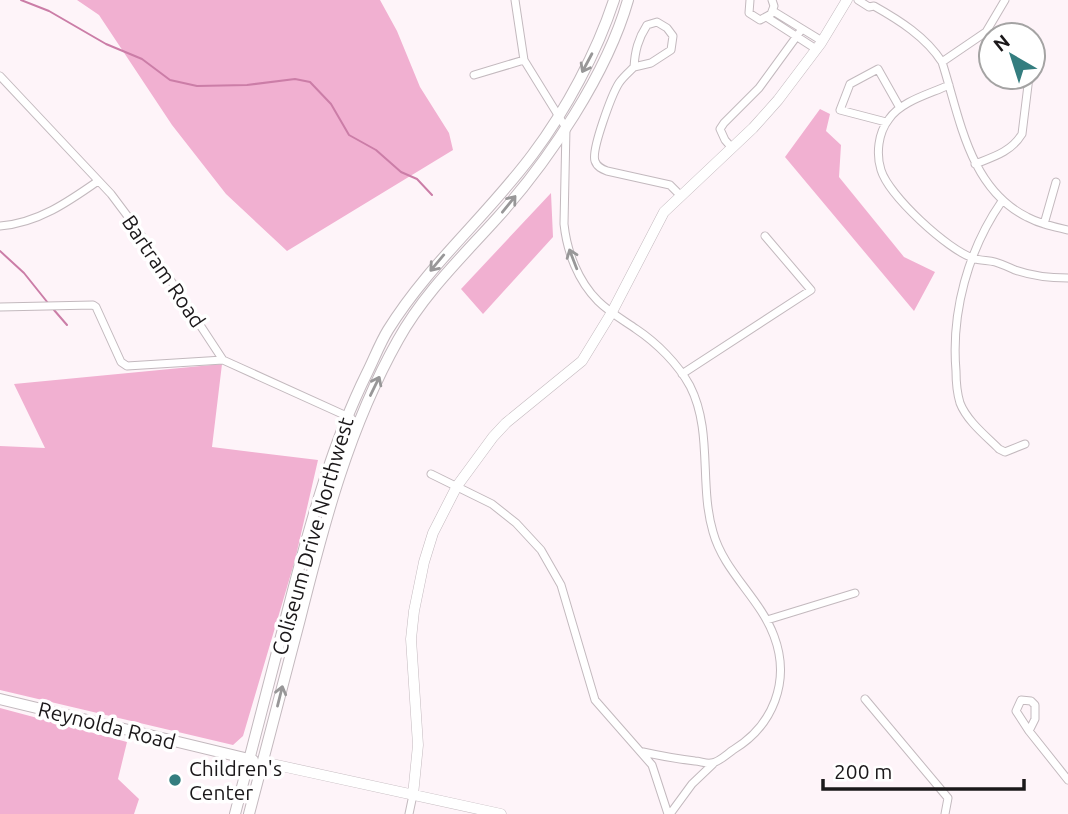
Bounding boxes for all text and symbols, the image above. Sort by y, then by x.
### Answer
north arrow [977,21,1047,91]
text: N [989,30,1014,56]
one-way arrow [580,52,594,72]
one-way arrow [501,195,517,213]
street label: Bartram Road [118,210,210,332]
one-way arrow [565,248,578,270]
one-way arrow [429,254,445,272]
one-way arrow [369,376,383,397]
street label: Coliseum Drive Northwest [266,414,358,658]
one-way arrow [274,686,287,708]
street label: Reynolda Road [36,696,178,754]
scale bar [823,748,1024,792]
place label: Children's Center [189,756,282,804]
text: 200 m [834,759,892,783]
marker: Children's Center [167,772,183,788]

